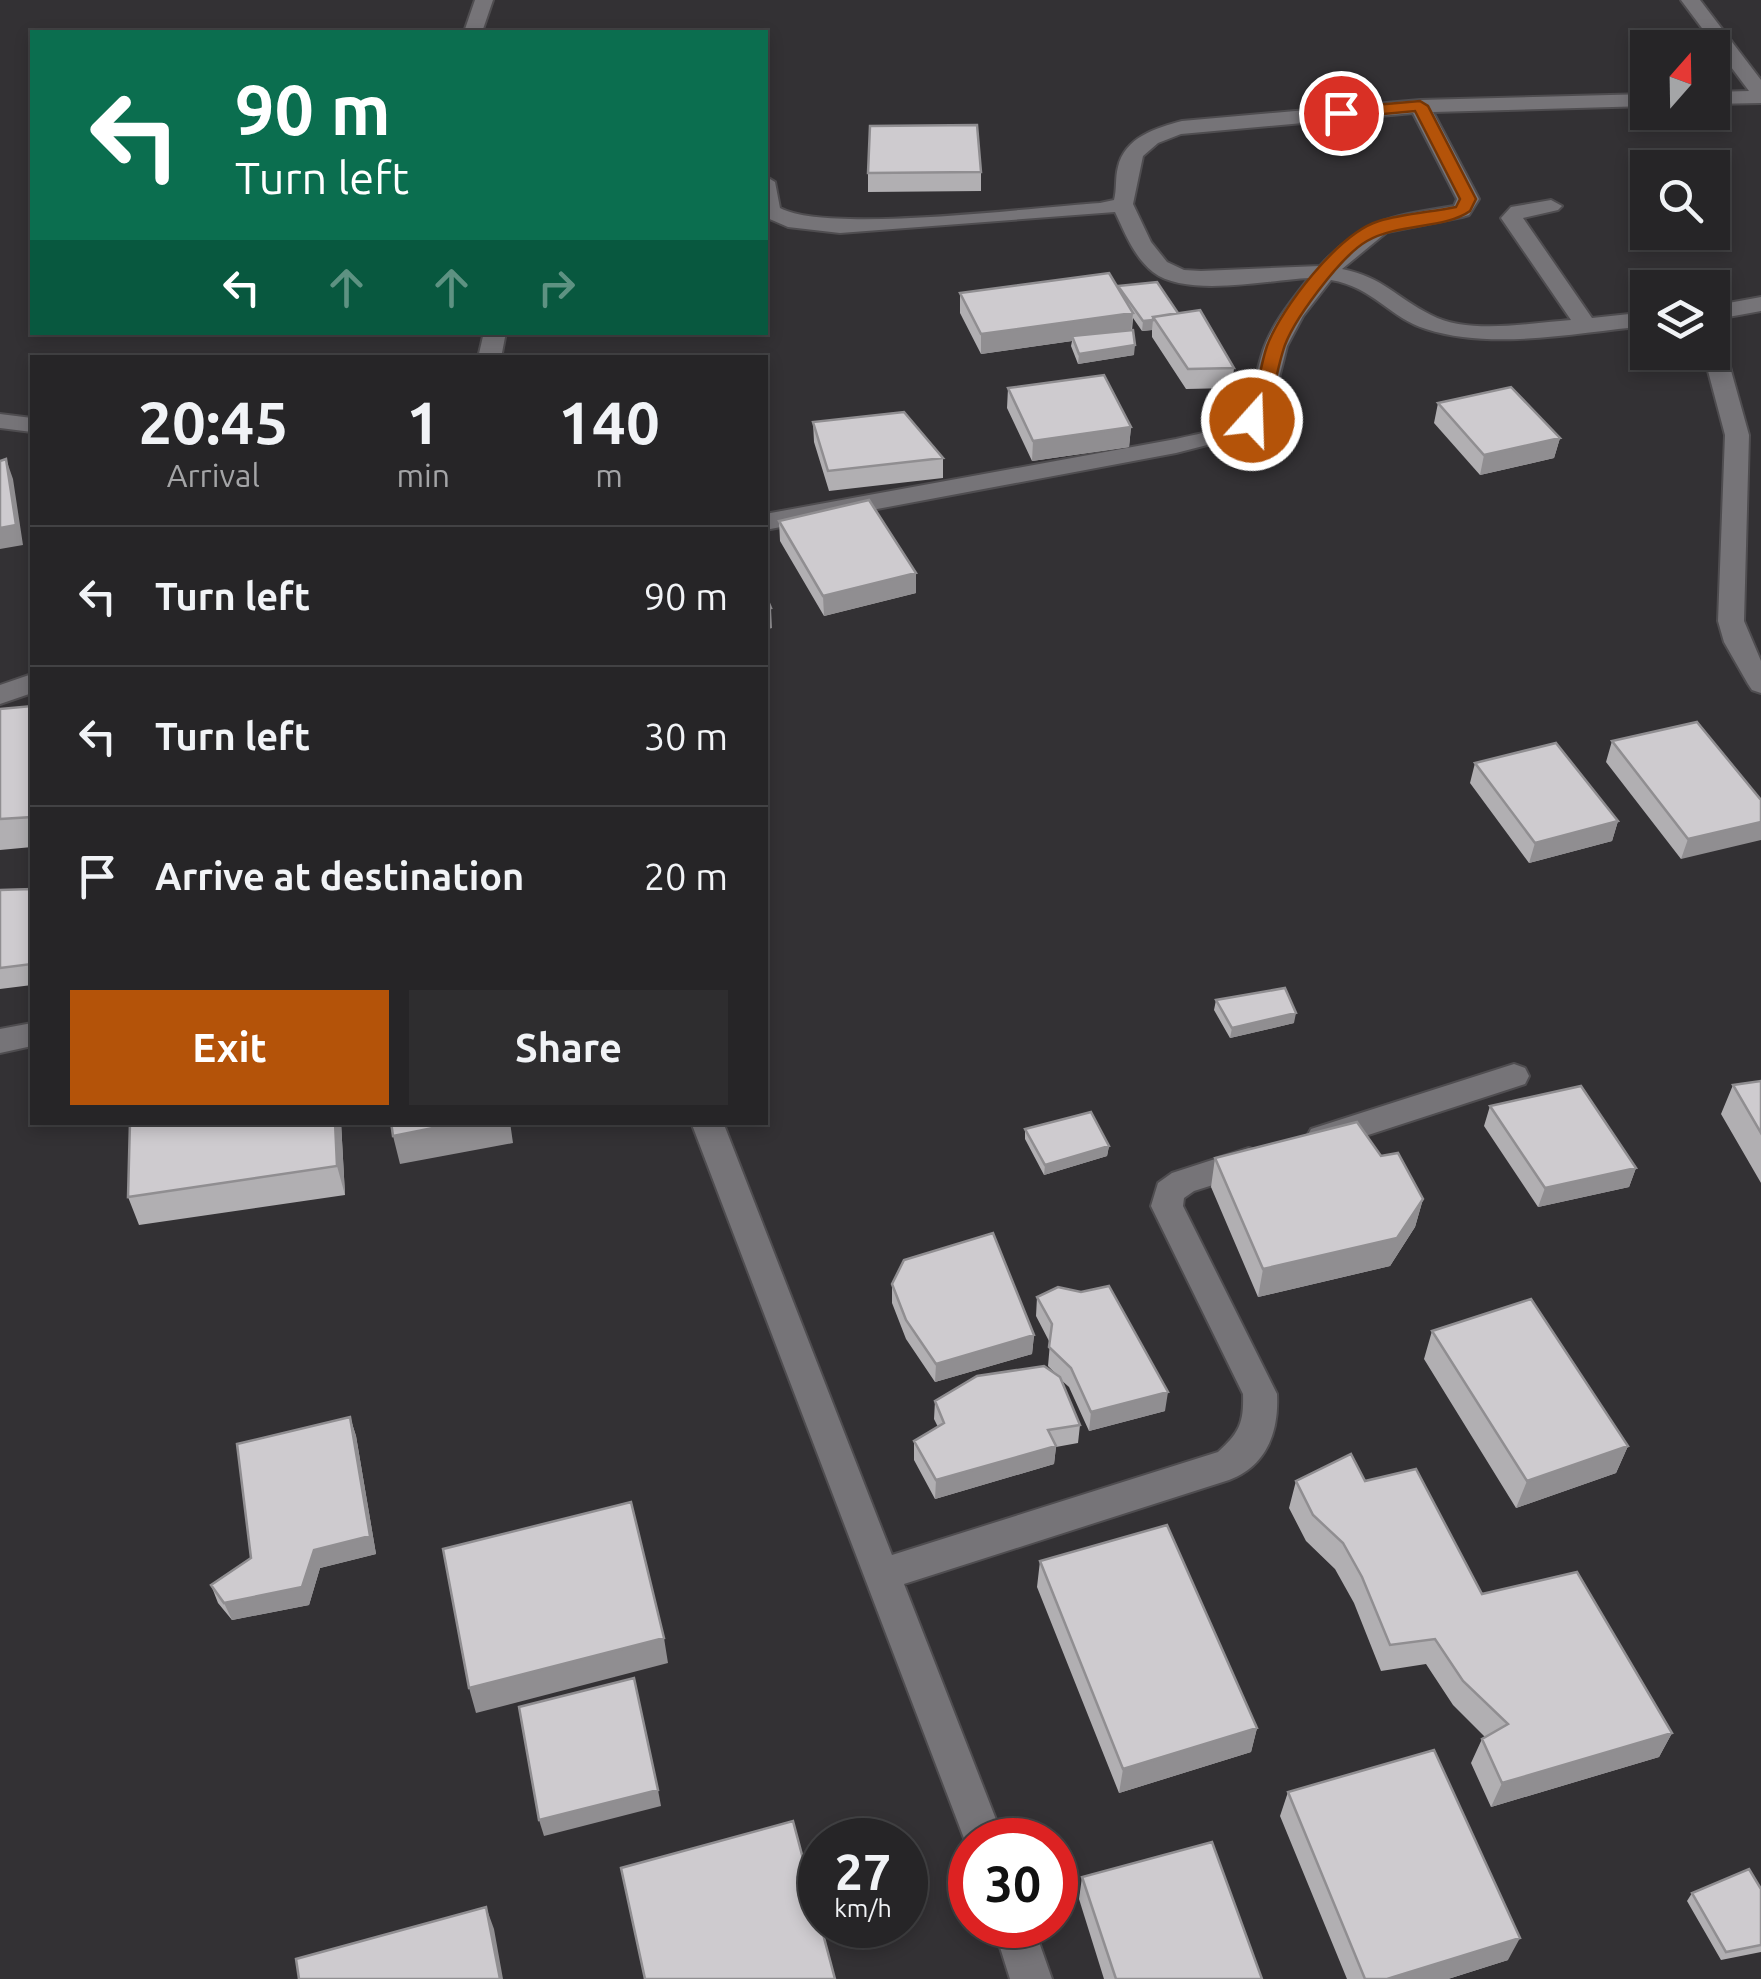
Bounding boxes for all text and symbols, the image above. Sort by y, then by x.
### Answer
north arrow [1630,30,1730,130]
map controls [1630,30,1730,370]
icon: left [70,70,200,200]
text: 90 m [235,70,391,148]
pin [1299,71,1384,156]
icon: arrive [1314,86,1369,141]
button: search [1630,150,1730,250]
text: Turn left [235,152,409,203]
icon: left [214,260,269,315]
icon: ahead [319,260,374,315]
icon: ahead [424,260,479,315]
icon: right [529,260,584,315]
button: layers [1630,270,1730,370]
position arrow [1200,368,1304,472]
text: 20:45 [138,388,288,455]
text: 1 [406,388,440,455]
text: 140 [558,388,660,455]
text: Arrival [167,457,260,493]
text: min [396,457,450,493]
text: m [595,457,623,493]
icon: left [70,569,125,624]
text: Turn left [155,575,310,617]
text: 90 m [644,575,728,617]
icon: left [70,709,125,764]
text: Turn left [155,715,310,757]
text: 30 m [644,715,728,757]
icon: arrive [70,849,125,904]
text: Arrive at destination [155,855,524,897]
text: 20 m [644,855,728,897]
button: Exit [70,990,389,1105]
button: Share [409,990,728,1105]
speed limit sign: 30 [948,1818,1078,1948]
text: 27 [835,1843,891,1899]
text: km/h [834,1894,892,1922]

